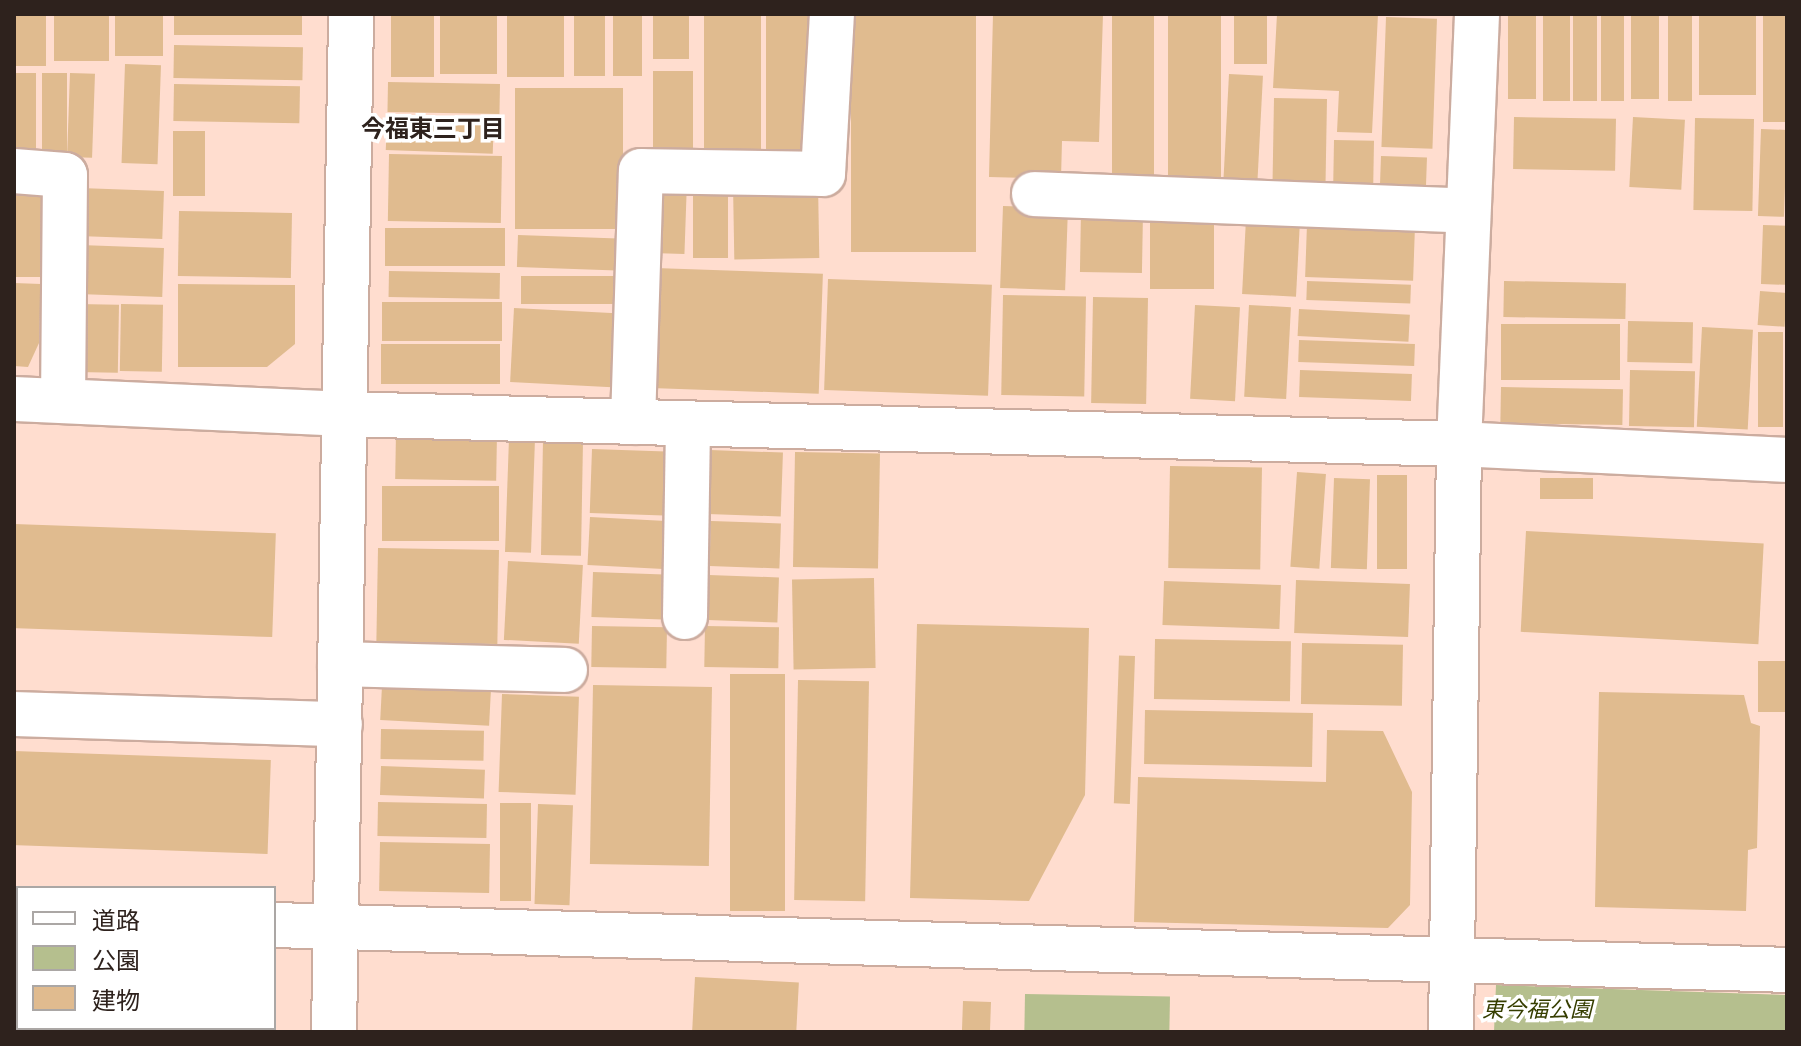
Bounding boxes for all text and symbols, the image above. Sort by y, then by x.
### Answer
district label: 今福東三丁目 [361,115,505,143]
legend [16,886,276,1030]
text: 道路 [92,905,140,936]
text: 公園 [92,945,140,976]
text: 建物 [92,985,140,1016]
park label: 東今福公園 [1482,997,1592,1023]

